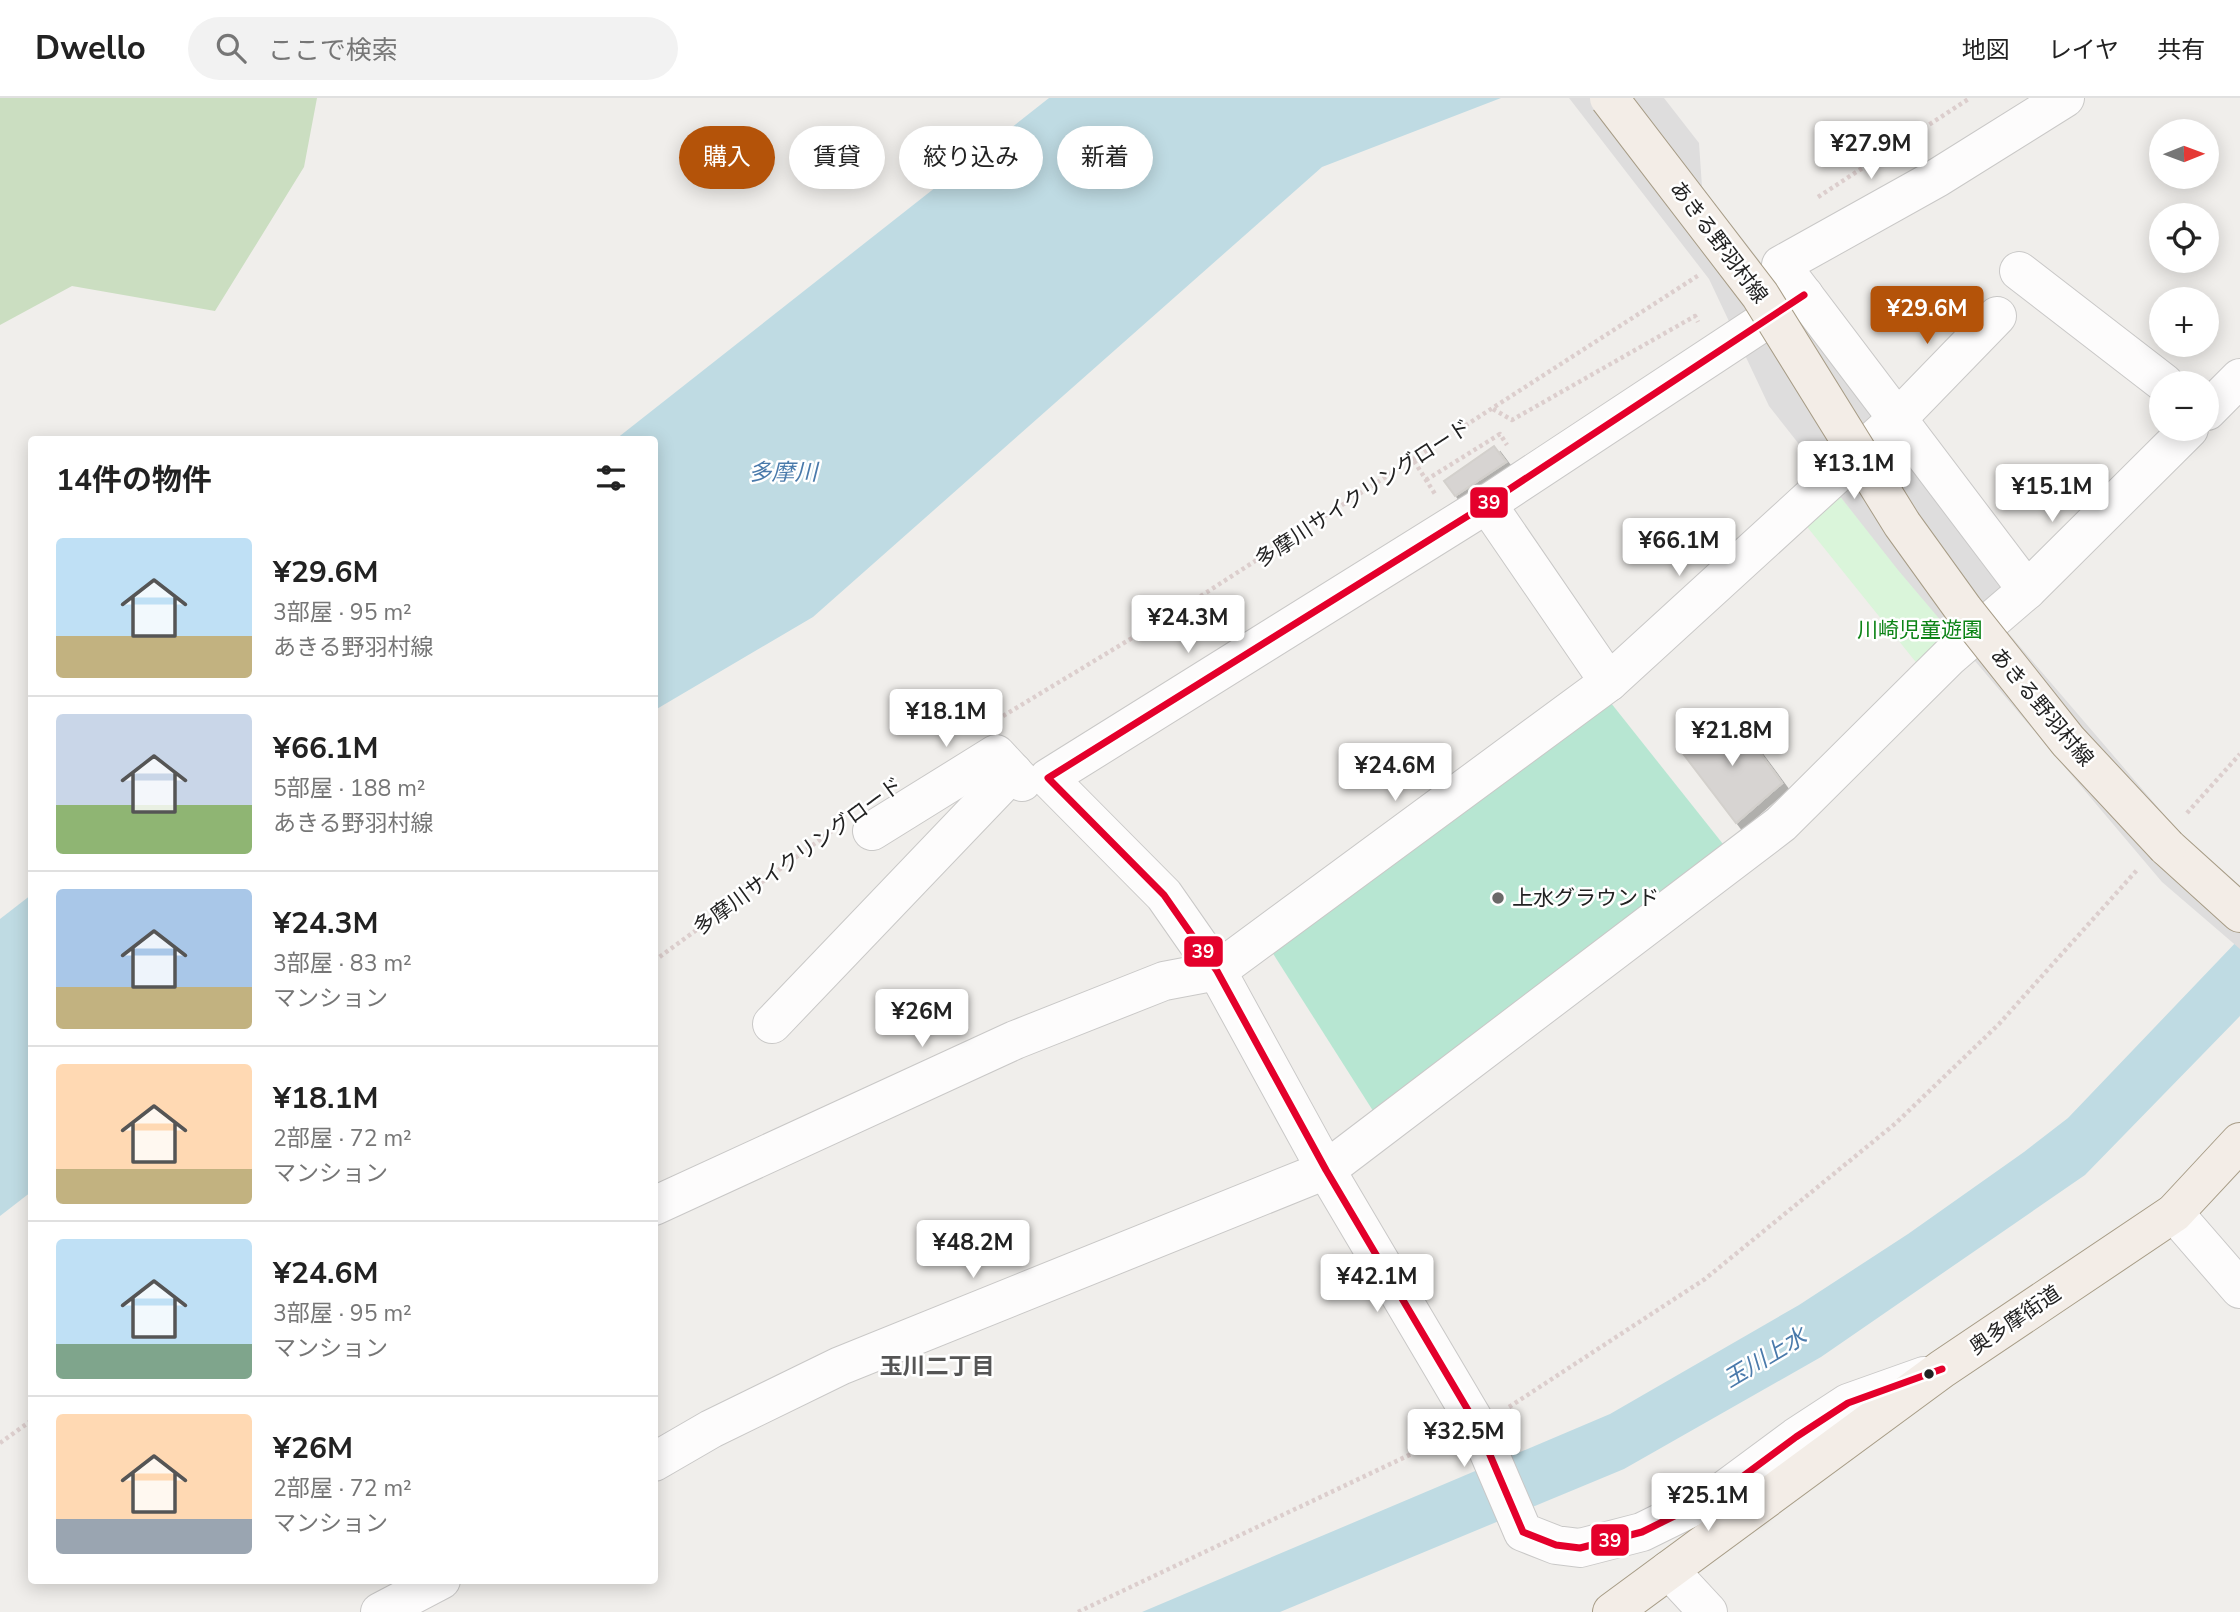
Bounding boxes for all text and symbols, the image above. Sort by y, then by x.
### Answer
search box [188,17,678,80]
text: Dwello [35,26,146,71]
icon: search [212,29,250,67]
text: ここで検索 [268,33,398,68]
text: 地図 [1962,34,2010,66]
text: レイヤ [2048,34,2119,66]
text: 共有 [2157,34,2205,66]
north arrow [2149,119,2219,189]
map controls [2149,119,2219,441]
pin: ¥27.9M [1814,122,1928,181]
chip: 購入 [679,126,775,189]
chip: 賃貸 [789,126,885,189]
chip: 絞り込み [899,126,1043,189]
chip: 新着 [1057,126,1153,189]
text: ¥27.9M [1831,128,1911,159]
street label: あきる野羽村線 [1664,175,1774,309]
button: locate [2149,203,2219,273]
pin: ¥29.6M [1870,286,1984,346]
button: + [2149,287,2219,357]
text: ¥29.6M [1887,293,1967,324]
button: − [2149,371,2219,441]
street label: 多摩川サイクリングロード [1250,413,1476,573]
pin: ¥13.1M [1797,442,1911,501]
text: ¥13.1M [1814,448,1894,479]
water label: 多摩川 [749,457,821,488]
icon: filters [592,459,630,497]
text: 14件の物件 [56,460,212,501]
pin: ¥15.1M [1995,464,2109,524]
text: ¥15.1M [2012,471,2092,502]
line badge: 39 [1469,486,1509,519]
text: 39 [1478,490,1500,516]
pin: ¥66.1M [1622,518,1736,578]
text: ¥66.1M [1639,525,1719,556]
text: ¥29.6M [273,552,378,593]
icon: home [112,566,196,650]
pin: ¥24.3M [1131,596,1245,655]
text: 3部屋 · 95 m² [273,597,412,628]
text: ¥24.3M [1148,602,1228,633]
park label: 川崎児童遊園 [1857,616,1983,644]
text: あきる野羽村線 [273,632,434,663]
street label: あきる野羽村線 [1984,642,2100,772]
pin: ¥18.1M [889,690,1003,749]
text: ¥18.1M [906,696,986,727]
pin: ¥21.8M [1675,708,1789,768]
text: ¥21.8M [1692,715,1772,746]
text: ¥66.1M [273,728,378,769]
icon: home [112,742,196,826]
pin: ¥24.6M [1338,744,1452,803]
text: ¥24.6M [1355,750,1435,781]
street label: 多摩川サイクリングロード [688,771,908,941]
text: 5部屋 · 188 m² [273,773,426,804]
text: あきる野羽村線 [273,808,434,839]
place label: 上水グラウンド [1512,884,1659,912]
marker: 上水グラウンド [1490,890,1506,906]
text: ¥24.3M [273,903,378,944]
icon: home [112,917,196,1001]
line badge: 39 [1183,935,1224,968]
text: 39 [1192,939,1214,965]
text: 3部屋 · 83 m² [273,948,412,979]
text: マンション [273,983,388,1014]
pin: ¥26M [881,990,963,1049]
text: ¥26M [891,996,953,1027]
text: ¥18.1M [273,1078,378,1119]
icon: home [112,1092,196,1176]
text: 2部屋 · 72 m² [273,1123,412,1154]
text: マンション [273,1158,388,1189]
pin: ¥48.2M [916,1220,1030,1280]
text: ¥48.2M [933,1227,1013,1258]
text: ¥24.6M [273,1253,378,1294]
pin: ¥42.1M [1320,1254,1434,1314]
text: ¥42.1M [1337,1261,1417,1292]
icon: home [112,1267,196,1351]
street label: 奥多摩街道 [1964,1279,2066,1361]
text: 3部屋 · 95 m² [273,1298,412,1329]
water label: 玉川上水 [1718,1319,1815,1395]
text: マンション [273,1333,388,1364]
district label: 玉川二丁目 [880,1351,995,1382]
unlabelled marker [1922,1367,1936,1381]
pin: ¥32.5M [1407,1410,1521,1469]
text: ¥32.5M [1424,1416,1504,1447]
text: ¥26M [273,1428,353,1469]
icon: home [112,1442,196,1526]
text: 2部屋 · 72 m² [273,1473,412,1504]
pin: ¥25.1M [1651,1474,1765,1533]
text: ¥25.1M [1668,1480,1748,1511]
text: マンション [273,1508,388,1539]
line badge: 39 [1590,1523,1630,1557]
text: 39 [1599,1528,1621,1554]

